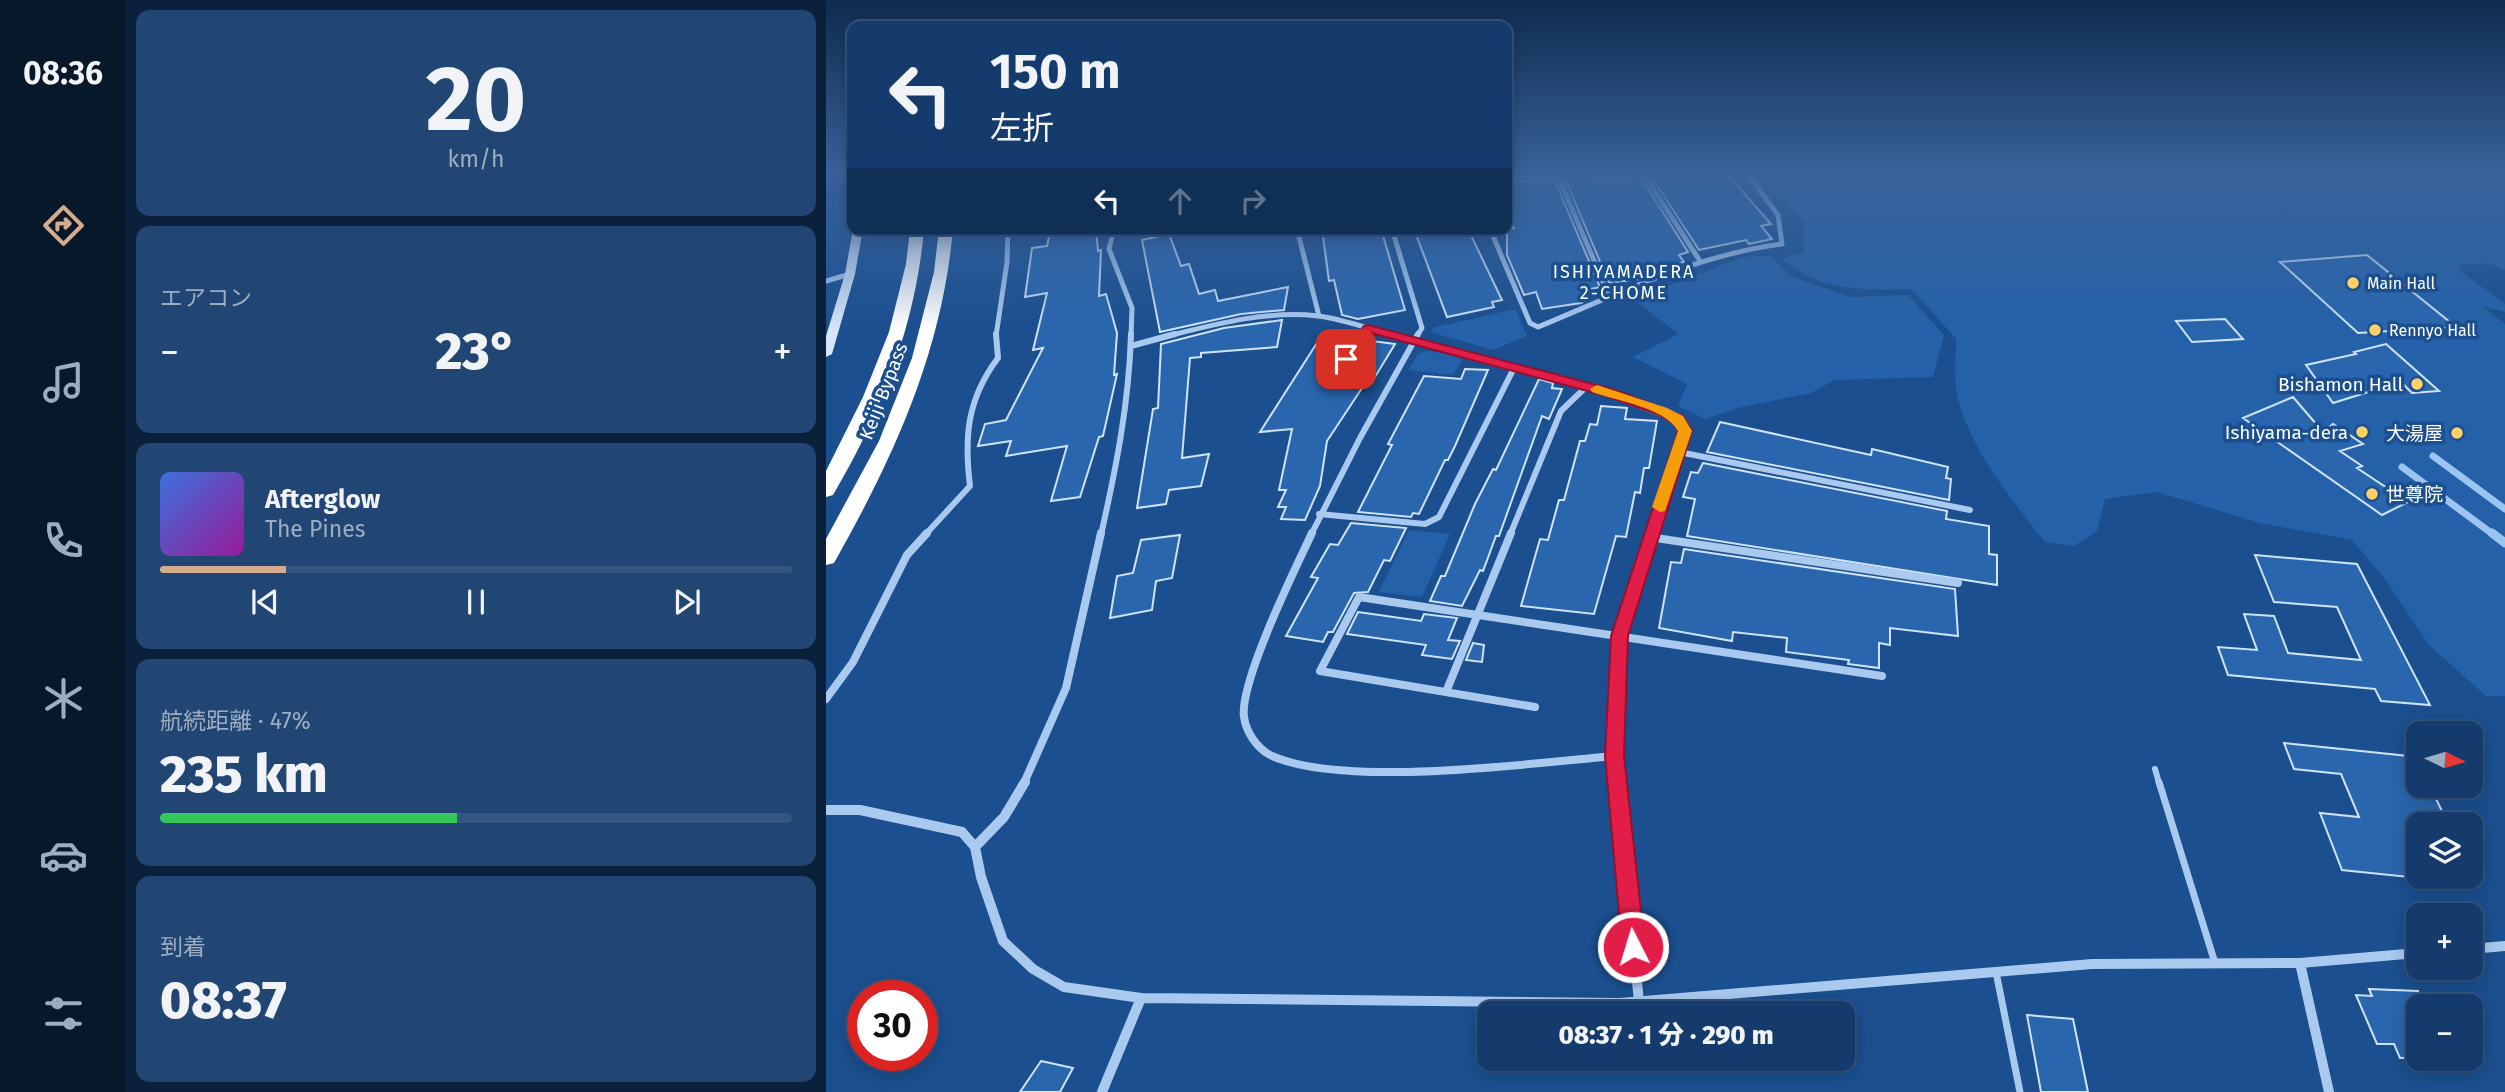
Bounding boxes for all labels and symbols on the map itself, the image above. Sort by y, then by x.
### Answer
district label: ISHIYAMADERA 2-CHOME [1553,261,1695,304]
place label: Main Hall [2367,274,2435,293]
marker: Main Hall [2345,275,2361,291]
place label: Rennyo Hall [2389,321,2476,340]
marker: Rennyo Hall [2367,322,2383,338]
pin [1316,329,1376,389]
street label: Keiji Bypass [854,339,913,443]
place label: Bishamon Hall [2278,373,2403,396]
marker: Bishamon Hall [2409,376,2425,392]
place label: Ishiyama-dera [2225,421,2348,444]
place label: 大湯屋 [2386,422,2443,445]
marker: Ishiyama-dera [2354,424,2370,440]
marker: 大湯屋 [2449,425,2465,441]
place label: 世尊院 [2386,483,2443,506]
marker: 世尊院 [2364,486,2380,502]
north arrow [2406,721,2483,798]
position arrow [1596,910,1670,984]
speed limit sign: 30 [847,980,938,1071]

